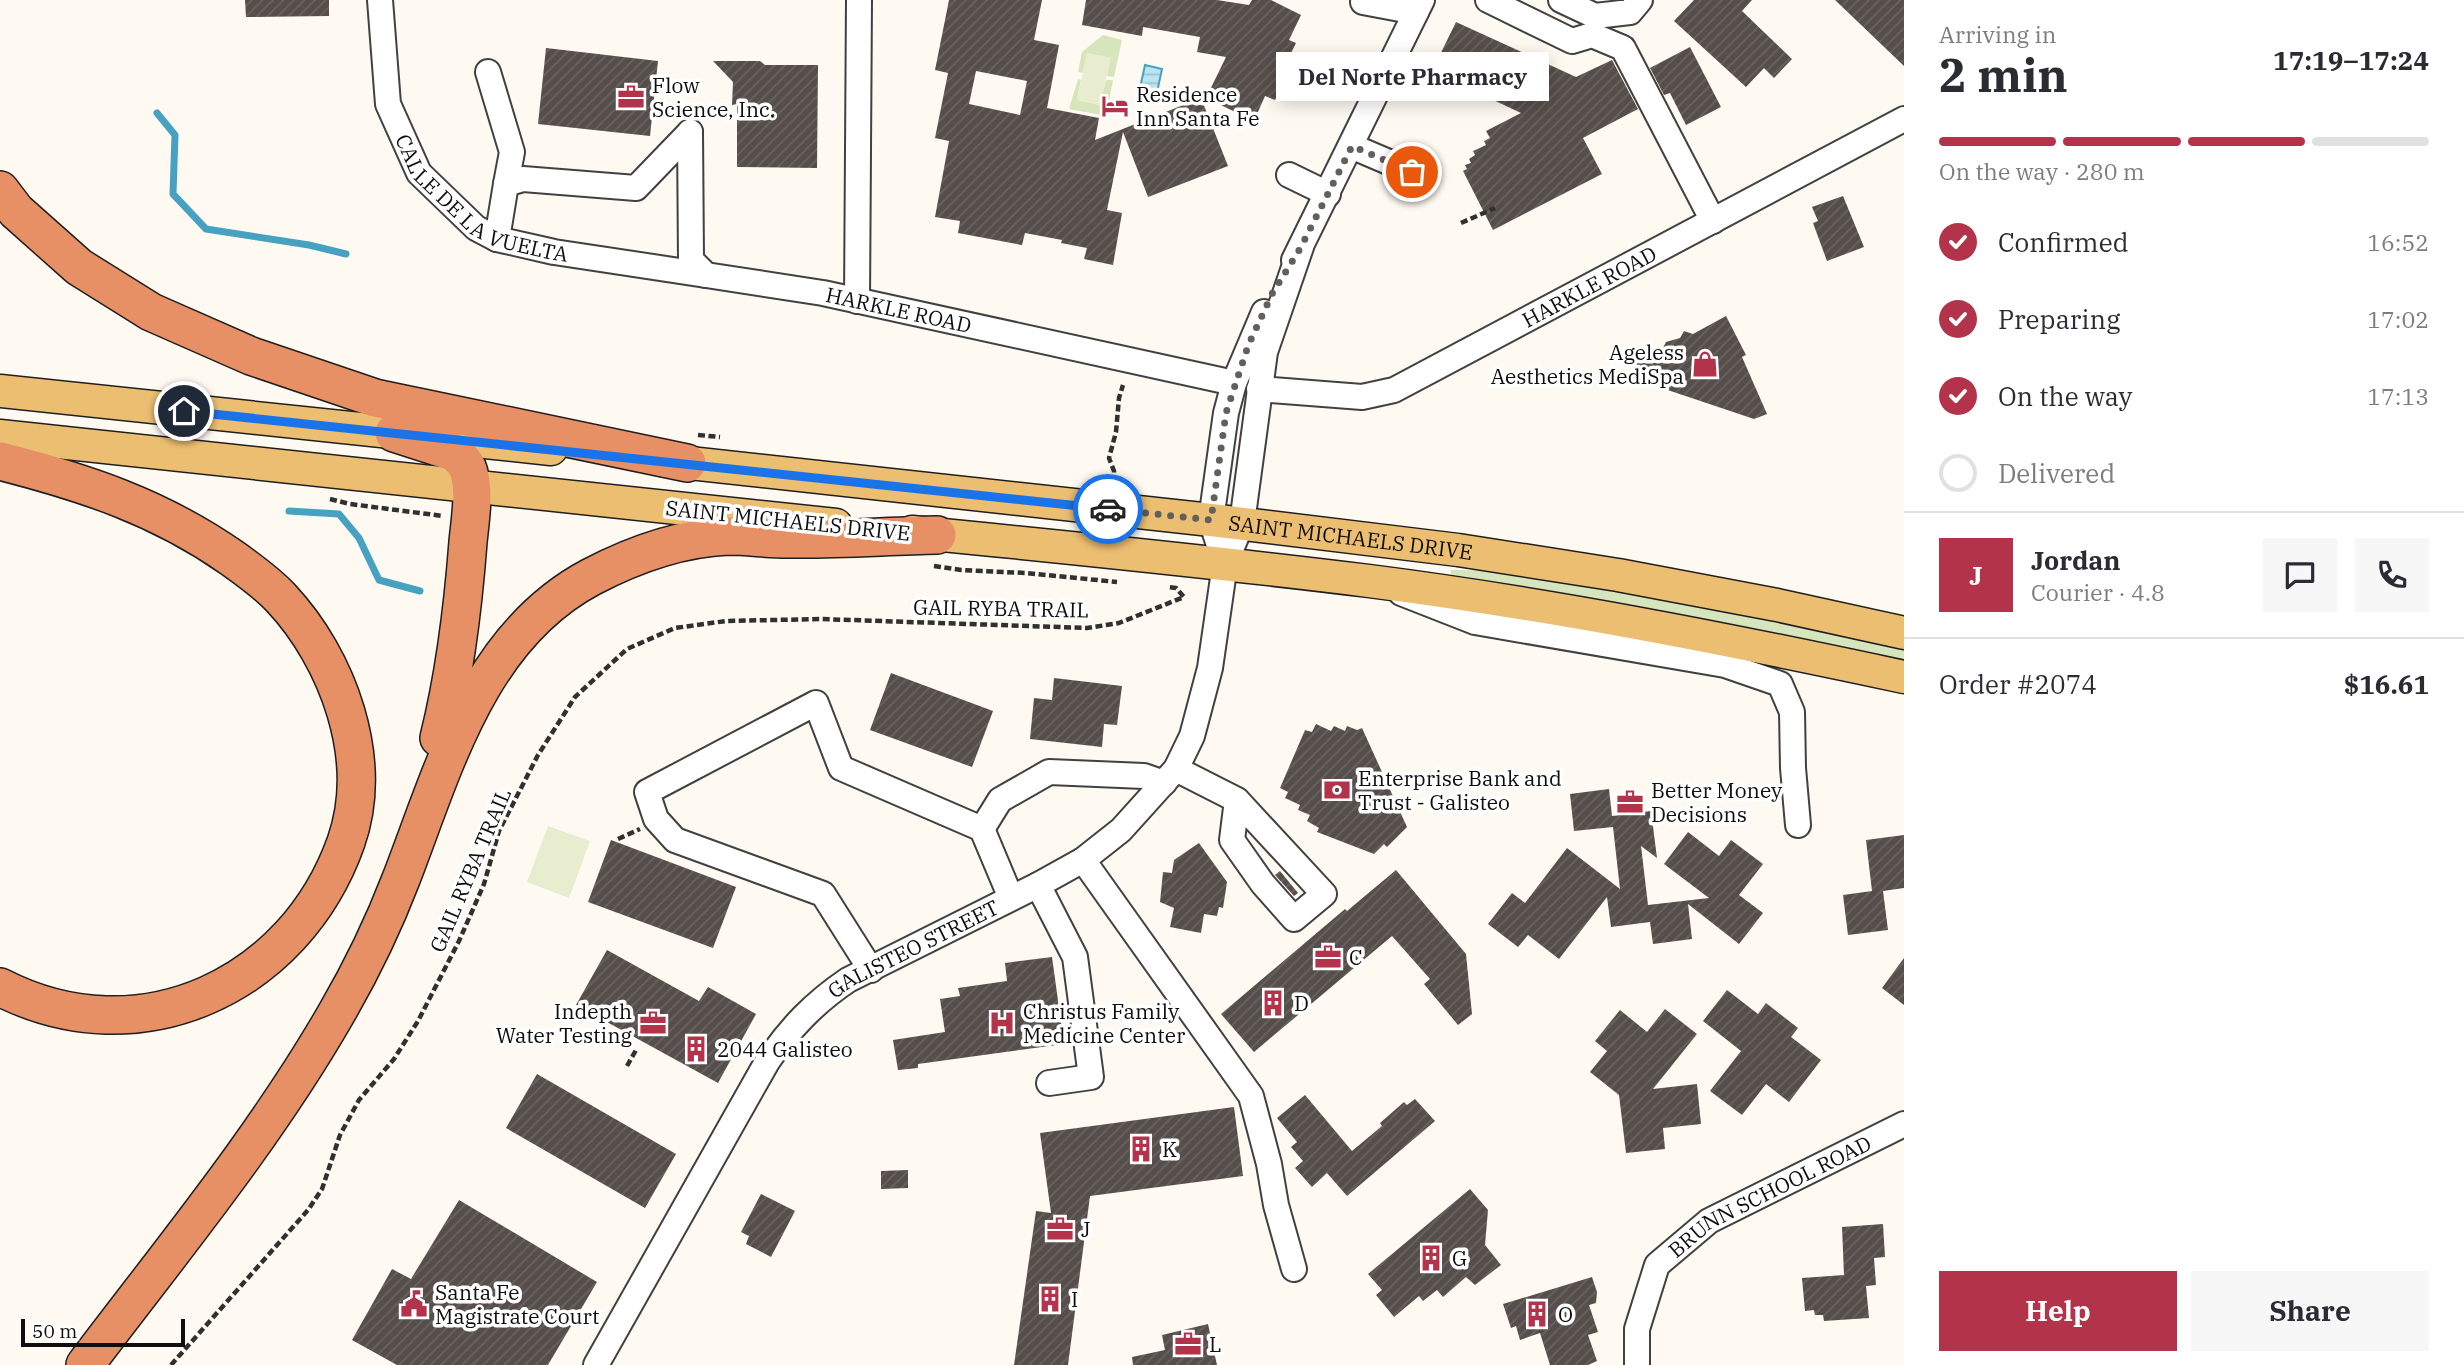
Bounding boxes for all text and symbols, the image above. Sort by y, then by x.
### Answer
text: Arriving in [1939,19,2056,49]
text: 17:19–17:24 [2273,43,2429,77]
text: 2 min [1939,45,2068,105]
callout: Del Norte Pharmacy [1276,53,1548,102]
text: Del Norte Pharmacy [1298,61,1527,91]
place label: Flow Science, Inc. [652,71,775,123]
place label: Residence Inn Santa Fe [1136,80,1260,132]
office icon: Flow Science, Inc. [616,82,646,112]
hotel icon: Residence Inn Santa Fe [1100,91,1130,121]
street label: CALLE DE LA VUELTA [389,129,571,268]
pin [1382,142,1442,202]
icon: bag [1393,153,1431,191]
text: On the way · 280 m [1939,156,2145,186]
icon: check [1939,223,1977,261]
text: Confirmed [1998,225,2129,259]
text: 16:52 [2367,227,2429,257]
street label: HARKLE ROAD [1517,239,1661,334]
street label: HARKLE ROAD [823,280,974,339]
icon: check [1939,300,1977,338]
text: Preparing [1998,302,2120,336]
text: 17:02 [2367,304,2429,334]
place label: Ageless Aesthetics MediSpa [1491,338,1684,390]
shop icon: Ageless Aesthetics MediSpa [1690,349,1720,379]
icon: check [1939,377,1977,415]
text: On the way [1998,379,2132,413]
pin [154,381,214,441]
text: 17:13 [2367,381,2429,411]
icon: home [165,392,203,430]
text: Delivered [1998,456,2115,490]
courier [1073,474,1143,544]
icon: car [1089,490,1127,528]
street label: SAINT MICHAELS DRIVE [664,493,912,547]
street label: SAINT MICHAELS DRIVE [1227,508,1475,566]
button: chat [2263,538,2337,612]
button: phone [2355,538,2429,612]
text: Jordan [2031,543,2121,577]
text: J [1969,558,1983,592]
text: Courier · 4.8 [2031,577,2165,607]
street label: GAIL RYBA TRAIL [913,592,1089,624]
text: Order #2074 [1939,667,2097,701]
text: $16.61 [2344,667,2429,701]
place label: Enterprise Bank and Trust - Galisteo [1358,764,1562,816]
bank icon: Enterprise Bank and Trust - Galisteo [1322,775,1352,805]
place label: Better Money Decisions [1651,776,1783,828]
street label: GAIL RYBA TRAIL [423,784,517,956]
office icon: Better Money Decisions [1615,787,1645,817]
street label: GALISTEO STREET [822,893,1003,1004]
office icon: C [1313,942,1343,972]
place label: C [1349,943,1363,971]
building icon: D [1258,988,1288,1018]
place label: D [1294,989,1309,1017]
place label: Indepth Water Testing [496,997,633,1049]
place label: Christus Family Medicine Center [1023,997,1186,1049]
office icon: Indepth Water Testing [638,1008,668,1038]
hospital icon: Christus Family Medicine Center [987,1008,1017,1038]
building icon: 2044 Galisteo [681,1034,711,1064]
place label: 2044 Galisteo [717,1035,853,1063]
street label: BRUNN SCHOOL ROAD [1662,1129,1876,1264]
building icon: K [1126,1134,1156,1164]
place label: K [1162,1135,1177,1163]
office icon: J [1045,1214,1075,1244]
place label: J [1081,1215,1091,1243]
building icon: G [1416,1243,1446,1273]
place label: G [1452,1244,1467,1272]
button: Help [1939,1271,2177,1351]
button: Share [2191,1271,2429,1351]
place label: Santa Fe Magistrate Court [435,1278,600,1330]
building icon: I [1035,1284,1065,1314]
place label: I [1071,1285,1078,1313]
public building icon: Santa Fe Magistrate Court [399,1289,429,1319]
building icon: O [1522,1299,1552,1329]
place label: O [1558,1300,1573,1328]
scale bar [21,1316,186,1348]
text: 50 m [32,1319,77,1343]
office icon: L [1173,1329,1203,1359]
place label: L [1209,1330,1221,1358]

